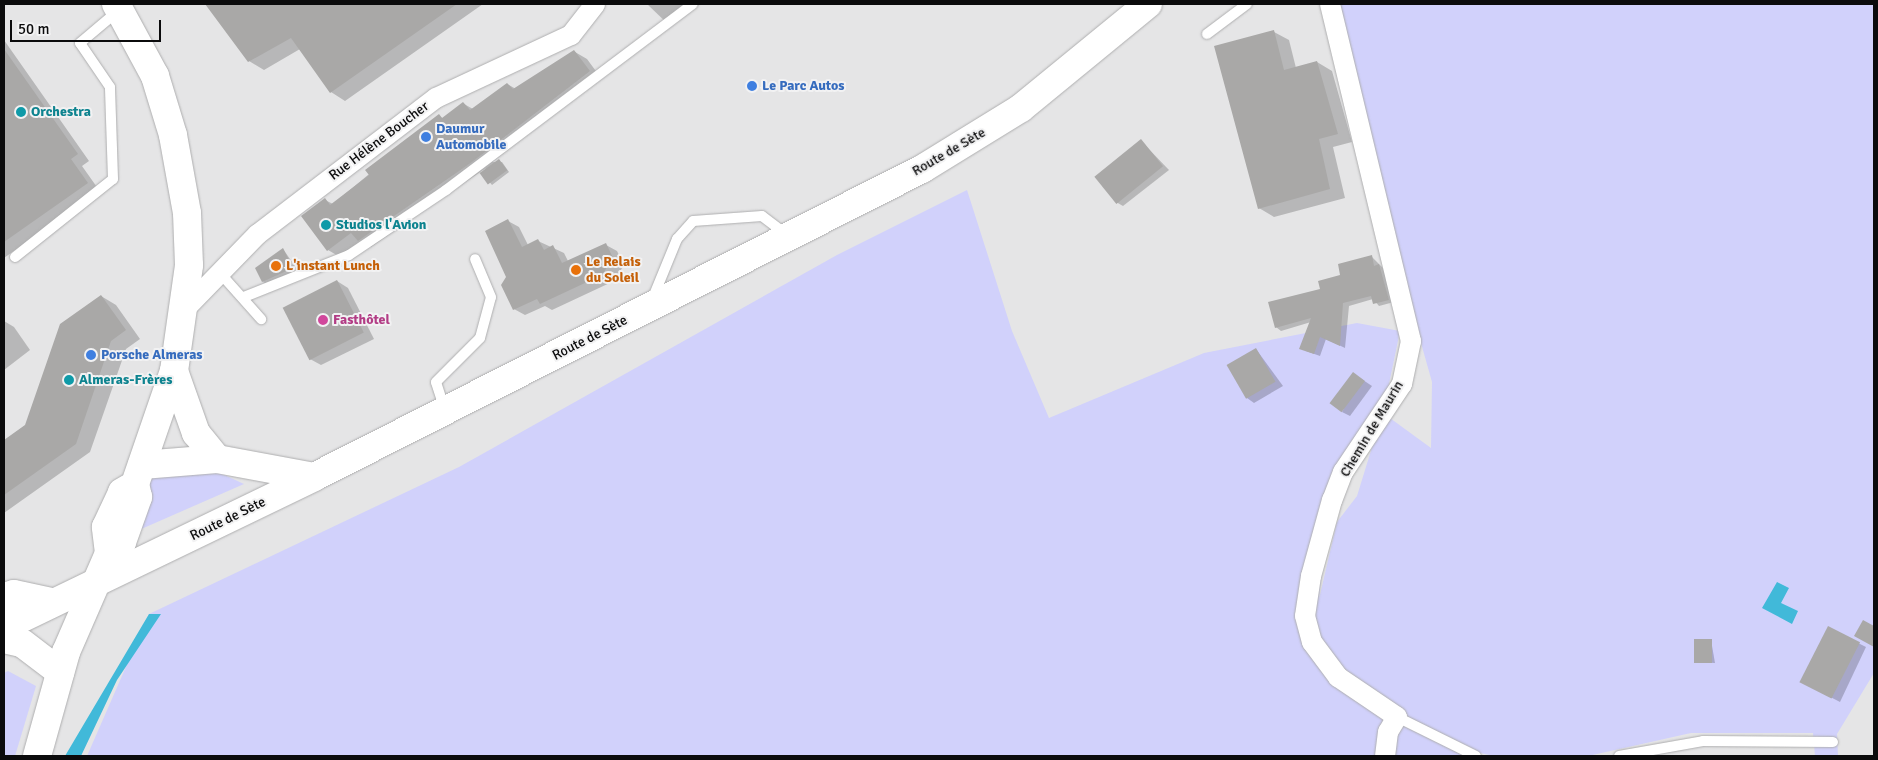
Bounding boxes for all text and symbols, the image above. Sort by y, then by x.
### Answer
scale bar [12,10,164,42]
text: 50 m [18,20,49,38]
place label: Le Parc Autos [762,78,845,94]
marker: Le Parc Autos [746,80,758,92]
street label: Rue Hélène Boucher [326,98,432,184]
place label: Orchestra [31,104,91,120]
marker: Orchestra [15,106,27,118]
place label: Daumur Automobile [436,121,506,154]
street label: Route de Sète [909,124,989,180]
marker: Daumur Automobile [420,131,432,143]
place label: Studios l'Avion [336,217,426,233]
marker: Studios l'Avion [320,219,332,231]
place label: Le Relais du Soleil [586,254,641,286]
place label: L'instant Lunch [286,258,380,274]
marker: L'instant Lunch [270,260,282,272]
marker: Le Relais du Soleil [570,264,582,276]
place label: Fasthôtel [333,312,390,328]
street label: Route de Sète [550,312,630,364]
marker: Fasthôtel [317,314,329,326]
place label: Porsche Almeras [101,347,203,363]
marker: Porsche Almeras [85,349,97,361]
place label: Almeras-Frères [79,372,172,388]
marker: Almeras-Frères [63,374,75,386]
street label: Chemin de Maurin [1337,378,1407,480]
street label: Route de Sète [187,493,269,545]

